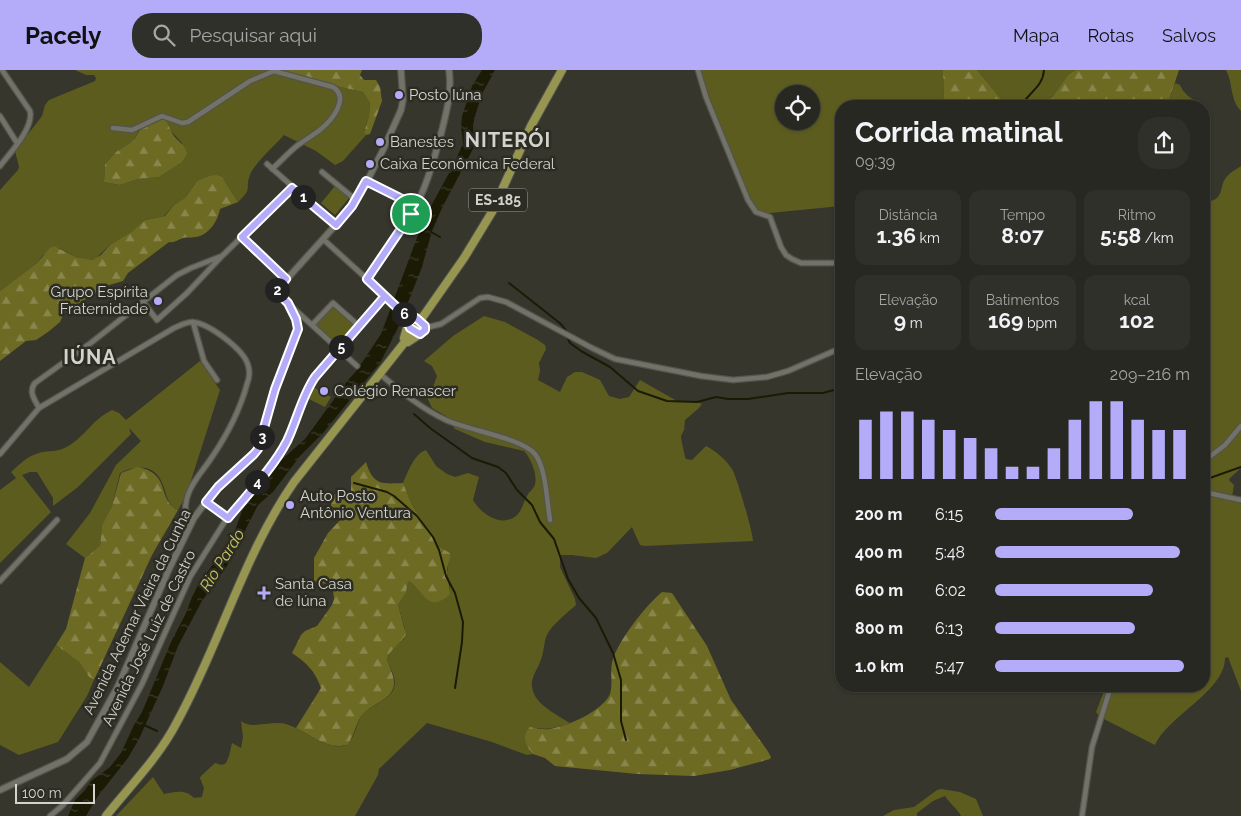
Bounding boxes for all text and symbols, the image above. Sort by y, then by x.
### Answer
search box [132,13,482,58]
text: Pacely [25,21,102,50]
icon: search [150,21,178,49]
text: Pesquisar aqui [190,24,317,46]
text: Mapa [1013,25,1059,46]
text: Rotas [1087,25,1134,46]
text: Salvos [1162,25,1216,46]
map controls [775,85,820,130]
button: locate [775,85,820,130]
place label: Posto Iúna [409,86,482,104]
marker: Posto Iúna [393,89,405,101]
text: Corrida matinal [855,116,1063,149]
button: share [1138,117,1190,169]
district label: NITERÓI [465,128,551,152]
place label: Banestes [390,133,454,151]
marker: Banestes [374,136,386,148]
text: 09:39 [855,152,895,171]
place label: Caixa Econômica Federal [380,155,556,173]
marker: Caixa Econômica Federal [364,158,376,170]
pin: 1 [290,184,316,210]
road number: ES-185 [469,188,527,212]
text: 1 [300,189,307,205]
pin [390,193,432,235]
icon: arrive [397,200,425,228]
text: Distância [879,207,938,223]
text: Tempo [1000,207,1045,223]
text: Ritmo [1118,207,1156,223]
text: 1.36 [876,223,916,248]
text: 8:07 [1001,223,1044,248]
text: 5:58 [1100,223,1141,248]
text: km [916,230,940,246]
text: /km [1141,230,1174,246]
pin: 2 [264,278,290,302]
text: 2 [274,282,281,298]
place label: Grupo Espírita Fraternidade [50,283,148,318]
text: Elevação [879,292,938,308]
text: Batimentos [986,292,1059,308]
text: kcal [1124,292,1150,308]
marker: Grupo Espírita Fraternidade [152,295,164,307]
pin: 6 [392,302,416,326]
text: 6 [400,306,409,322]
text: 9 [894,308,906,333]
text: 169 [988,308,1023,333]
text: 102 [1119,308,1154,333]
text: m [906,315,923,331]
text: bpm [1023,315,1057,331]
pin: 5 [328,334,354,360]
text: 5 [338,339,345,355]
district label: IÚNA [63,345,117,369]
text: Elevação [855,365,922,384]
text: 209–216 m [1110,365,1190,384]
place label: Colégio Renascer [334,382,457,400]
marker: Colégio Renascer [318,385,330,397]
pin: 3 [250,424,274,450]
text: 3 [259,429,266,445]
pin: 4 [244,470,270,494]
text: 4 [254,474,262,490]
place label: Auto Posto Antônio Ventura [300,487,411,522]
marker: Auto Posto Antônio Ventura [284,499,296,511]
text: 200 m [855,505,902,524]
text: 6:15 [935,505,963,524]
street label: Avenida Ademar Vieira da Cunha [79,506,195,718]
water label: Rio Pardo [195,525,249,595]
text: 400 m [855,543,903,562]
text: 5:48 [935,543,965,562]
street label: Avenida José Luiz de Castro [98,547,200,729]
place label: Santa Casa de Iúna [275,575,352,610]
text: 600 m [855,581,903,600]
text: 6:02 [935,581,966,600]
marker: Santa Casa de Iúna [257,586,271,600]
text: 800 m [855,619,903,638]
text: 6:13 [935,619,963,638]
text: 1.0 km [855,657,904,676]
text: 5:47 [935,657,964,676]
scale bar [15,781,95,804]
text: 100 m [22,785,62,801]

